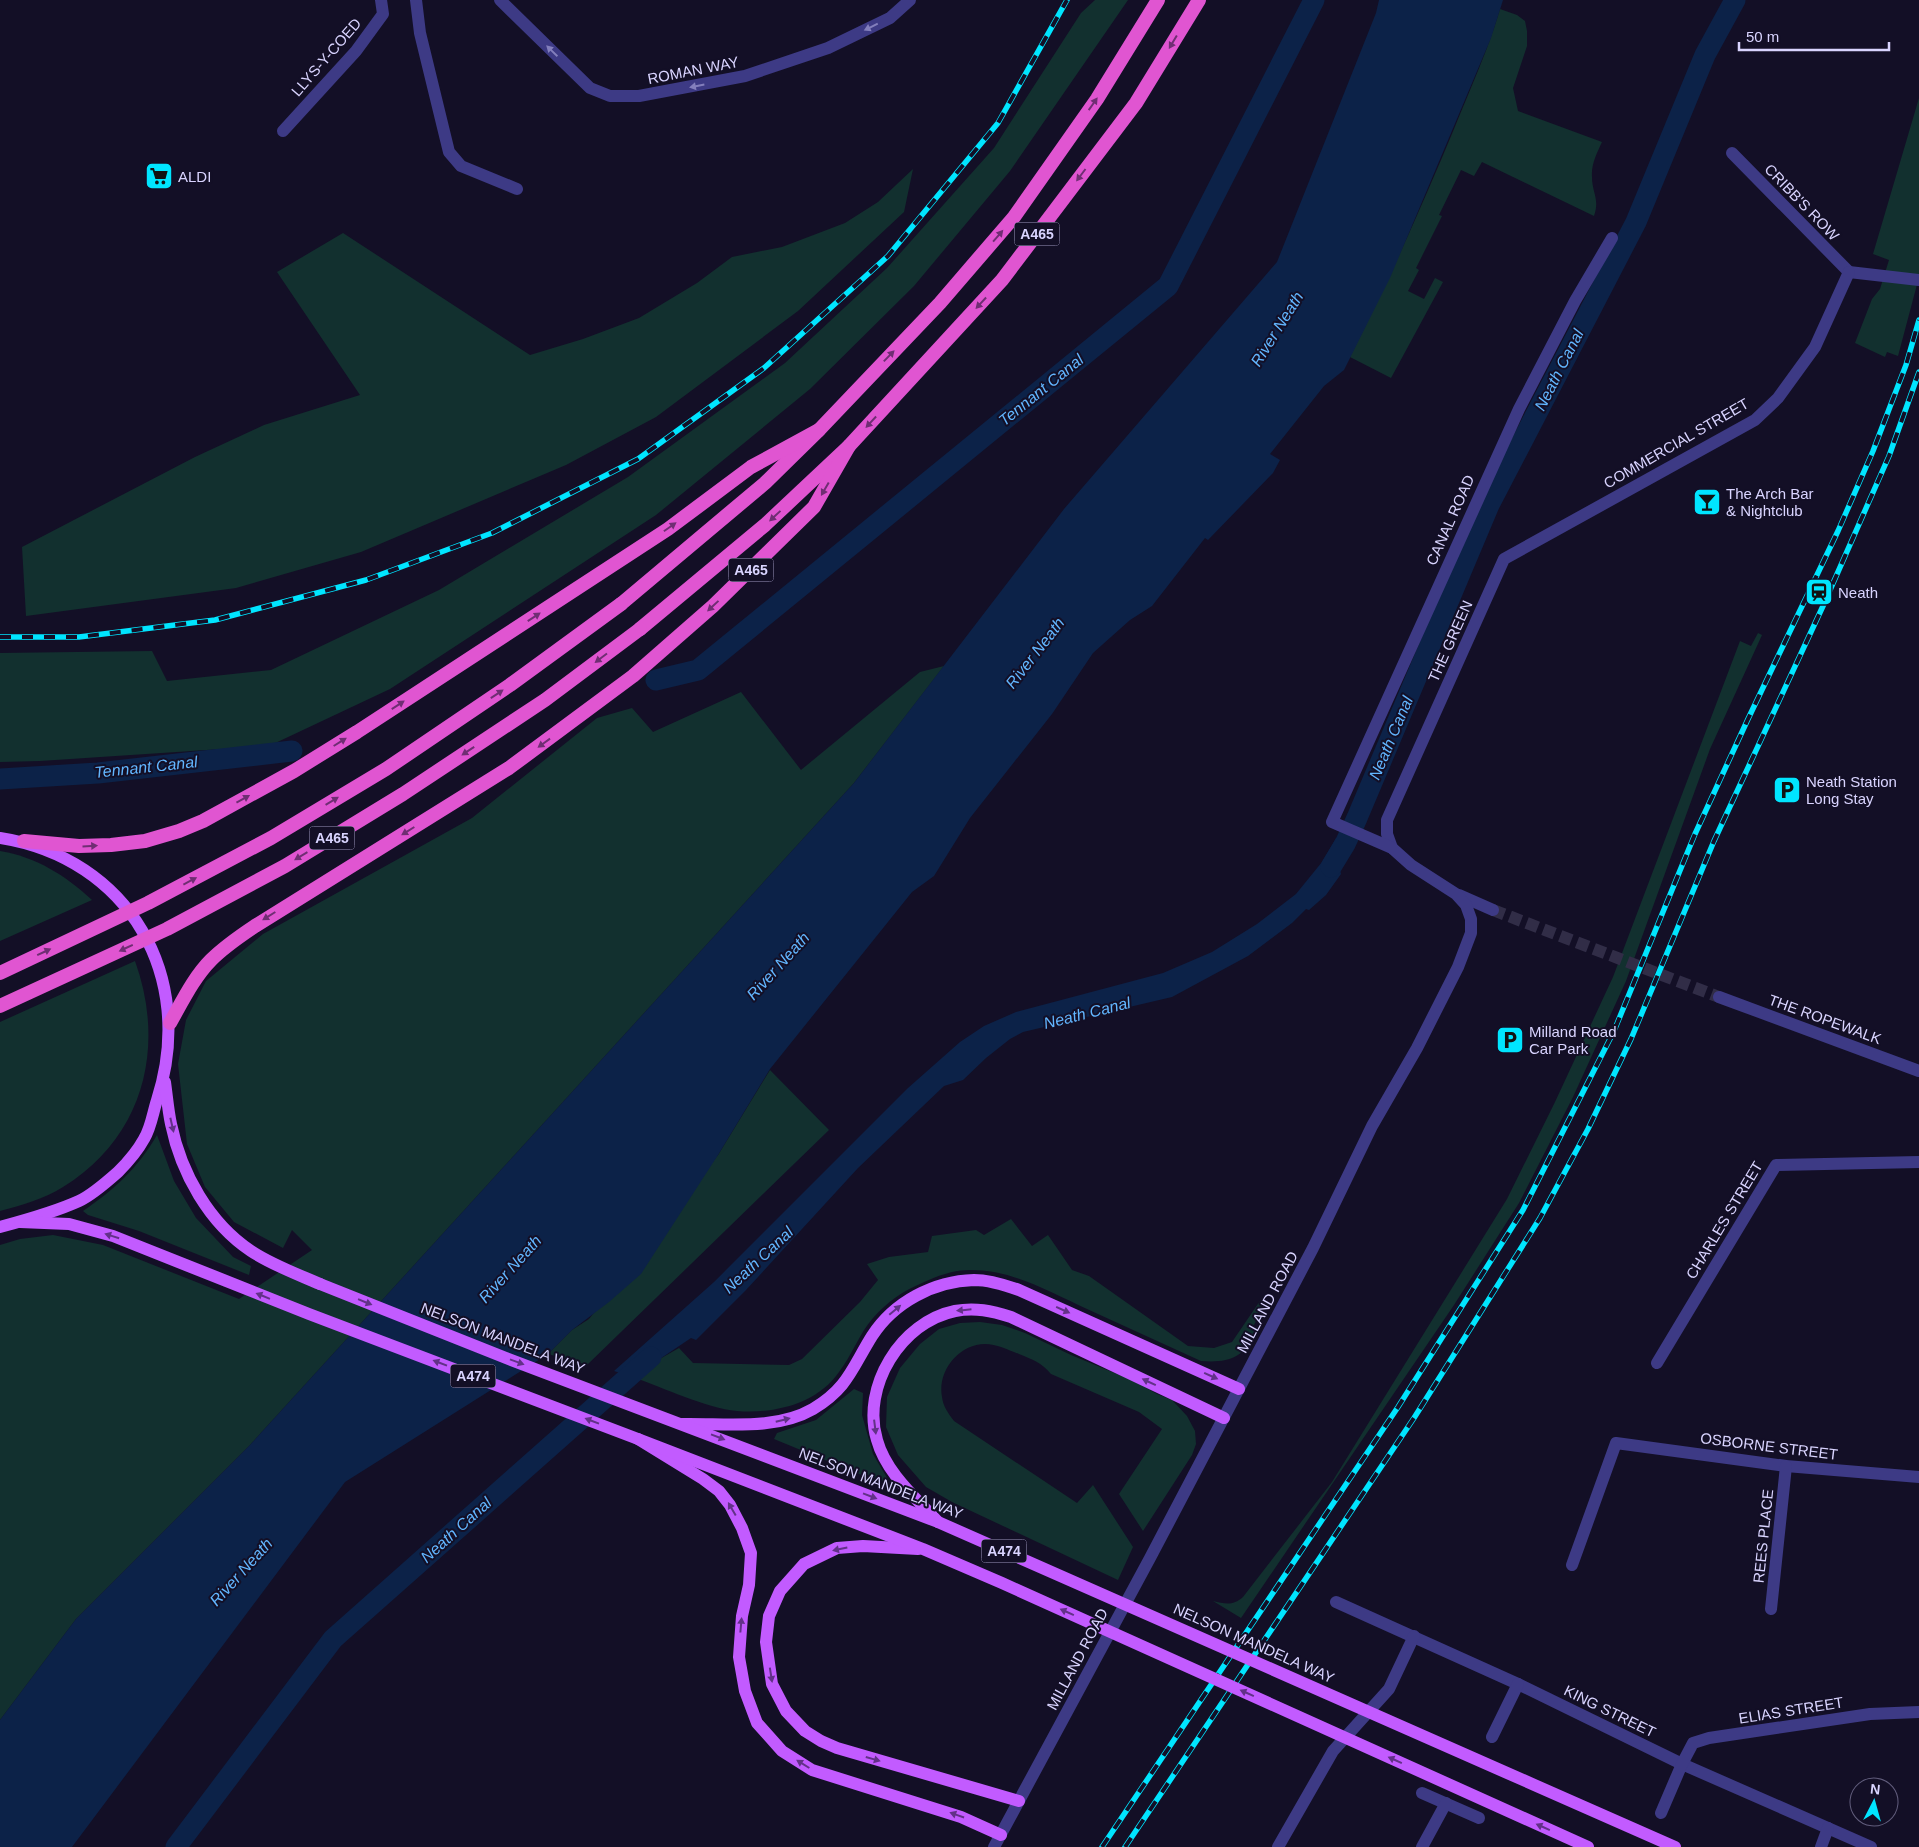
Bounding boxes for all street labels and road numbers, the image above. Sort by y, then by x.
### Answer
street label: LLYS-Y-COED [288,14,365,99]
street label: ROMAN WAY [646,53,740,87]
street label: CRIBB'S ROW [1761,160,1843,244]
road number: A465 [1014,222,1060,245]
street label: COMMERCIAL STREET [1601,395,1751,491]
street label: CANAL ROAD [1423,472,1478,568]
road number: A465 [728,558,774,582]
street label: THE GREEN [1424,598,1476,684]
road number: A465 [310,826,354,850]
street label: THE ROPEWALK [1766,991,1884,1047]
street label: CHARLES STREET [1682,1158,1766,1282]
street label: MILLAND ROAD [1233,1248,1301,1356]
street label: NELSON MANDELA WAY [419,1299,587,1377]
road number: A474 [450,1364,496,1388]
street label: OSBORNE STREET [1699,1429,1839,1463]
street label: NELSON MANDELA WAY [797,1444,965,1522]
street label: REES PLACE [1750,1488,1776,1584]
road number: A474 [982,1540,1026,1562]
street label: NELSON MANDELA WAY [1171,1600,1337,1686]
street label: MILLAND ROAD [1043,1605,1111,1713]
street label: KING STREET [1561,1681,1659,1741]
street label: ELIAS STREET [1737,1693,1845,1727]

